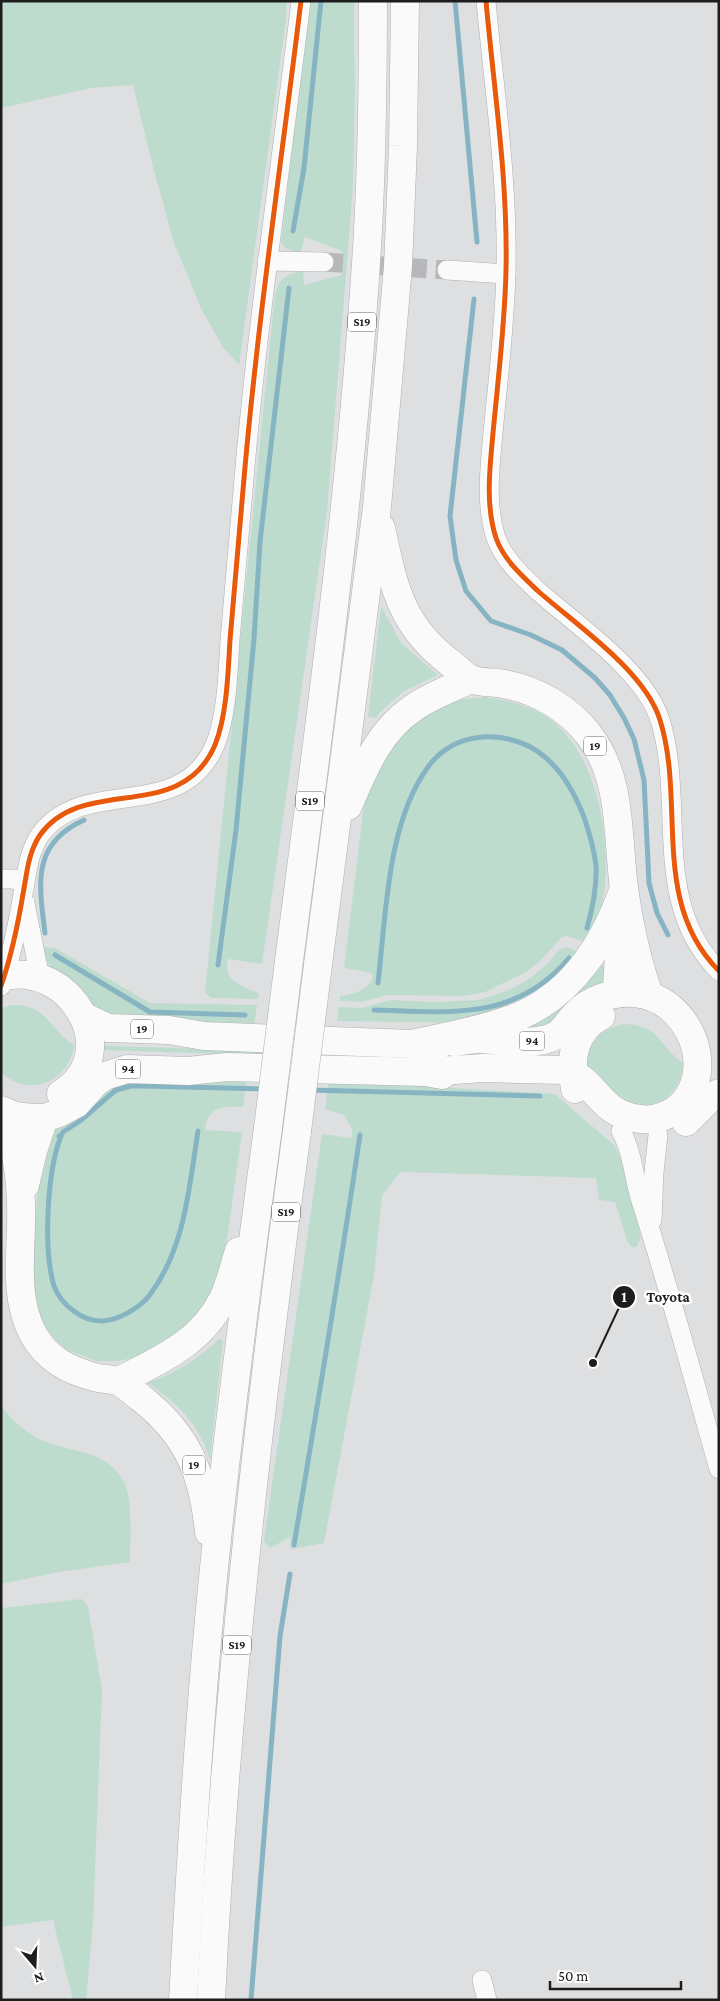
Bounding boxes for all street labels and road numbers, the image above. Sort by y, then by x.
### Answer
road number: S19 [348,313,376,332]
road number: 19 [584,736,606,756]
road number: S19 [296,791,324,810]
road number: 19 [131,1020,153,1038]
road number: 94 [520,1032,544,1050]
road number: 94 [116,1060,140,1078]
road number: S19 [272,1202,300,1222]
road number: 19 [183,1456,205,1474]
road number: S19 [223,1636,251,1654]

